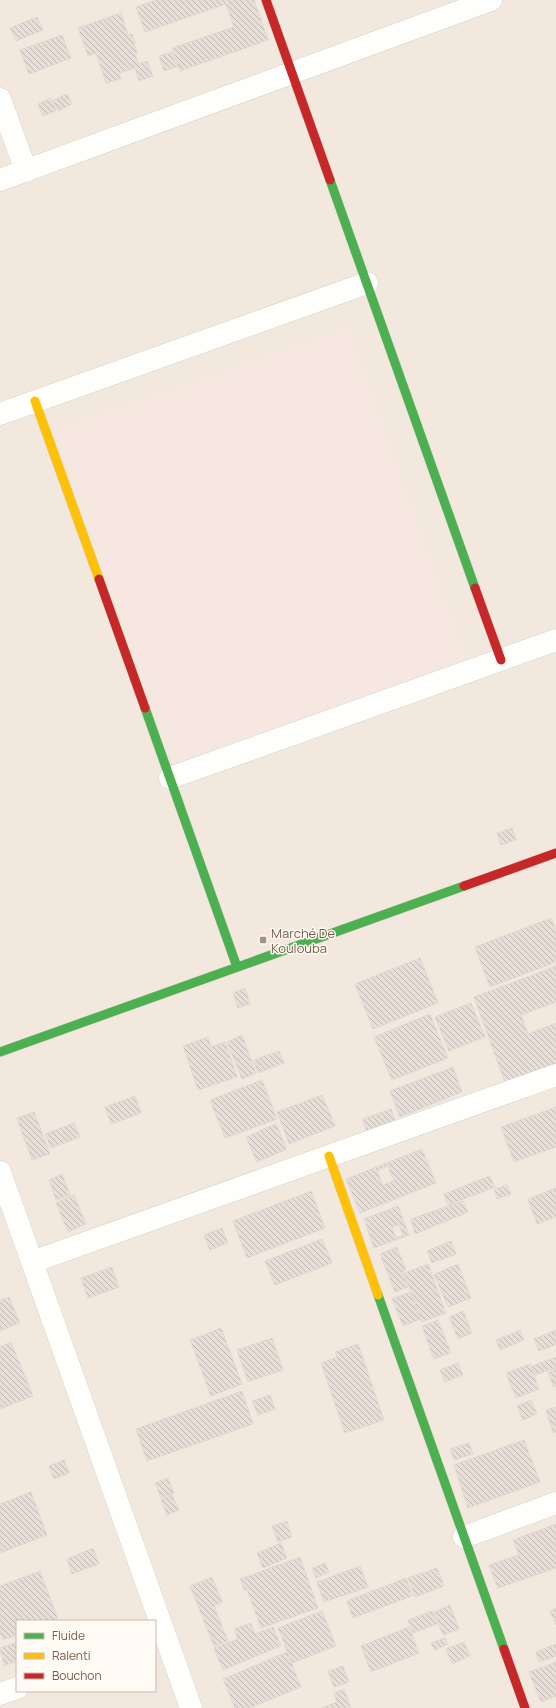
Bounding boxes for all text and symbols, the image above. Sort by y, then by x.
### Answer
place label: Marché De Koulouba [271,924,336,957]
marker: Marché De Koulouba [258,935,268,945]
legend [16,1620,156,1692]
text: Fluide [52,1627,85,1644]
text: Ralenti [52,1647,91,1664]
text: Bouchon [52,1667,102,1684]

